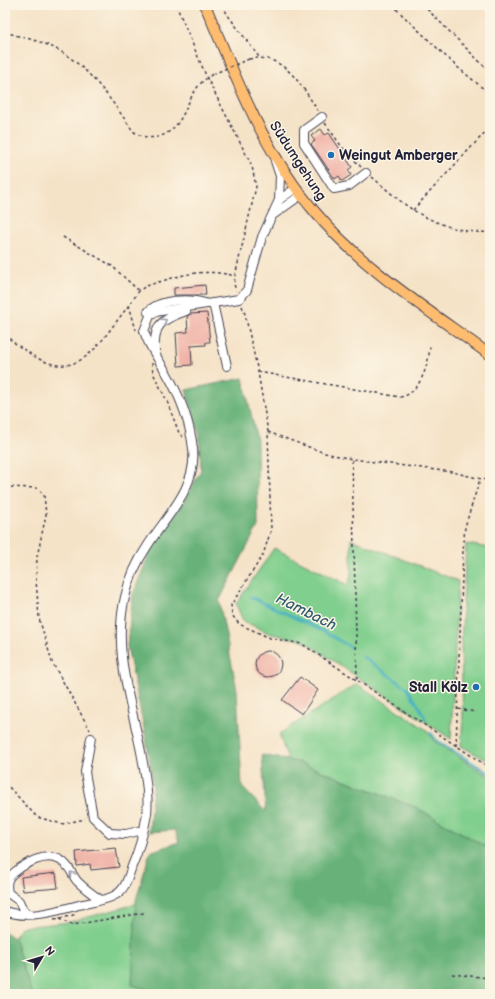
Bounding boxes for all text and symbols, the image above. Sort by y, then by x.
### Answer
street label: Südumgehung [266,118,330,204]
place label: Weingut Amberger [339,147,458,164]
marker: Weingut Amberger [326,150,336,160]
one-way arrow [160,319,167,326]
water label: Hambach [273,589,339,635]
place label: Stall Kölz [409,679,468,696]
marker: Stall Kölz [471,682,481,692]
one-way arrow [70,871,77,878]
north arrow [22,937,62,977]
text: N [42,944,57,958]

